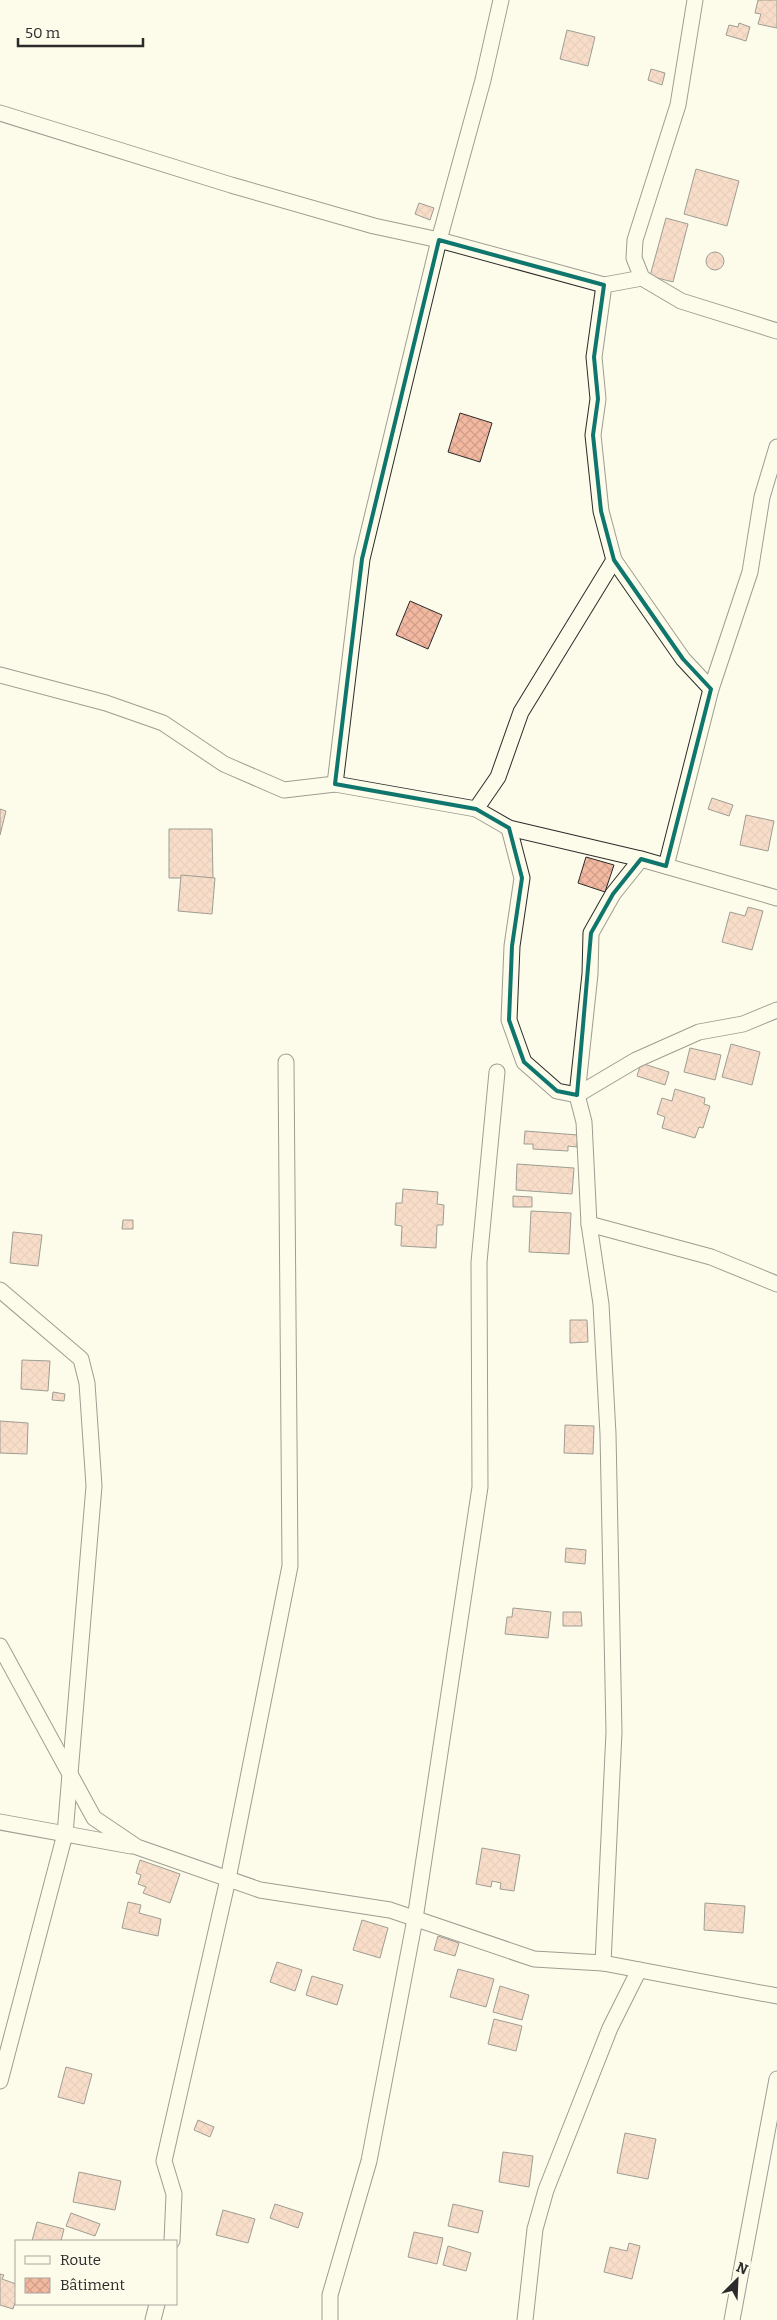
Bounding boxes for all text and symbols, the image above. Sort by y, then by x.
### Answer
scale bar [18,15,142,47]
text: 50 m [25,24,61,42]
legend [15,2240,178,2305]
text: Route [60,2251,101,2269]
north arrow [712,2255,762,2305]
text: N [734,2259,751,2279]
text: Bâtiment [60,2276,125,2294]

